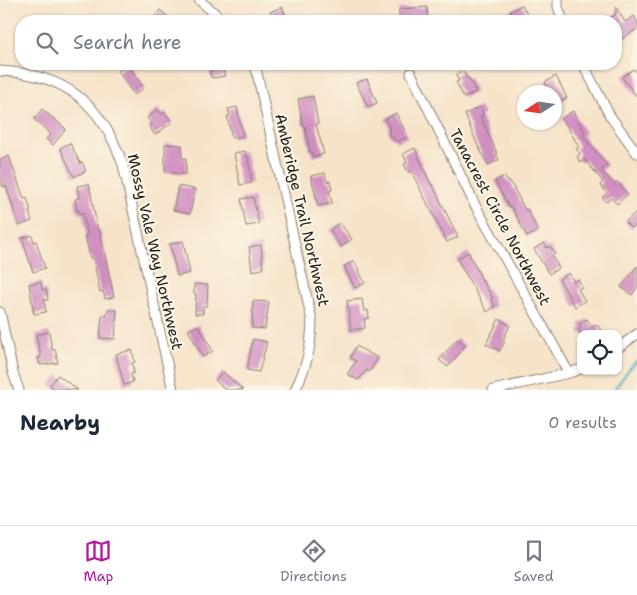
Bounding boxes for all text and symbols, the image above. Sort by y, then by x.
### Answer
search box [15,15,622,70]
icon: search [33,29,61,57]
text: Search here [73,30,182,55]
north arrow [517,85,562,130]
street label: Amberidge Trail Northwest [270,112,334,308]
street label: Tanacrest Circle Northwest [445,125,555,309]
street label: Mossy Vale Way Northwest [123,152,187,352]
map controls [577,330,622,375]
button: locate [577,330,622,375]
text: Nearby [20,409,100,437]
text: 0 results [548,412,617,433]
tab: Map [83,537,113,585]
tab: Directions [280,537,347,585]
tab: Saved [514,537,554,585]

